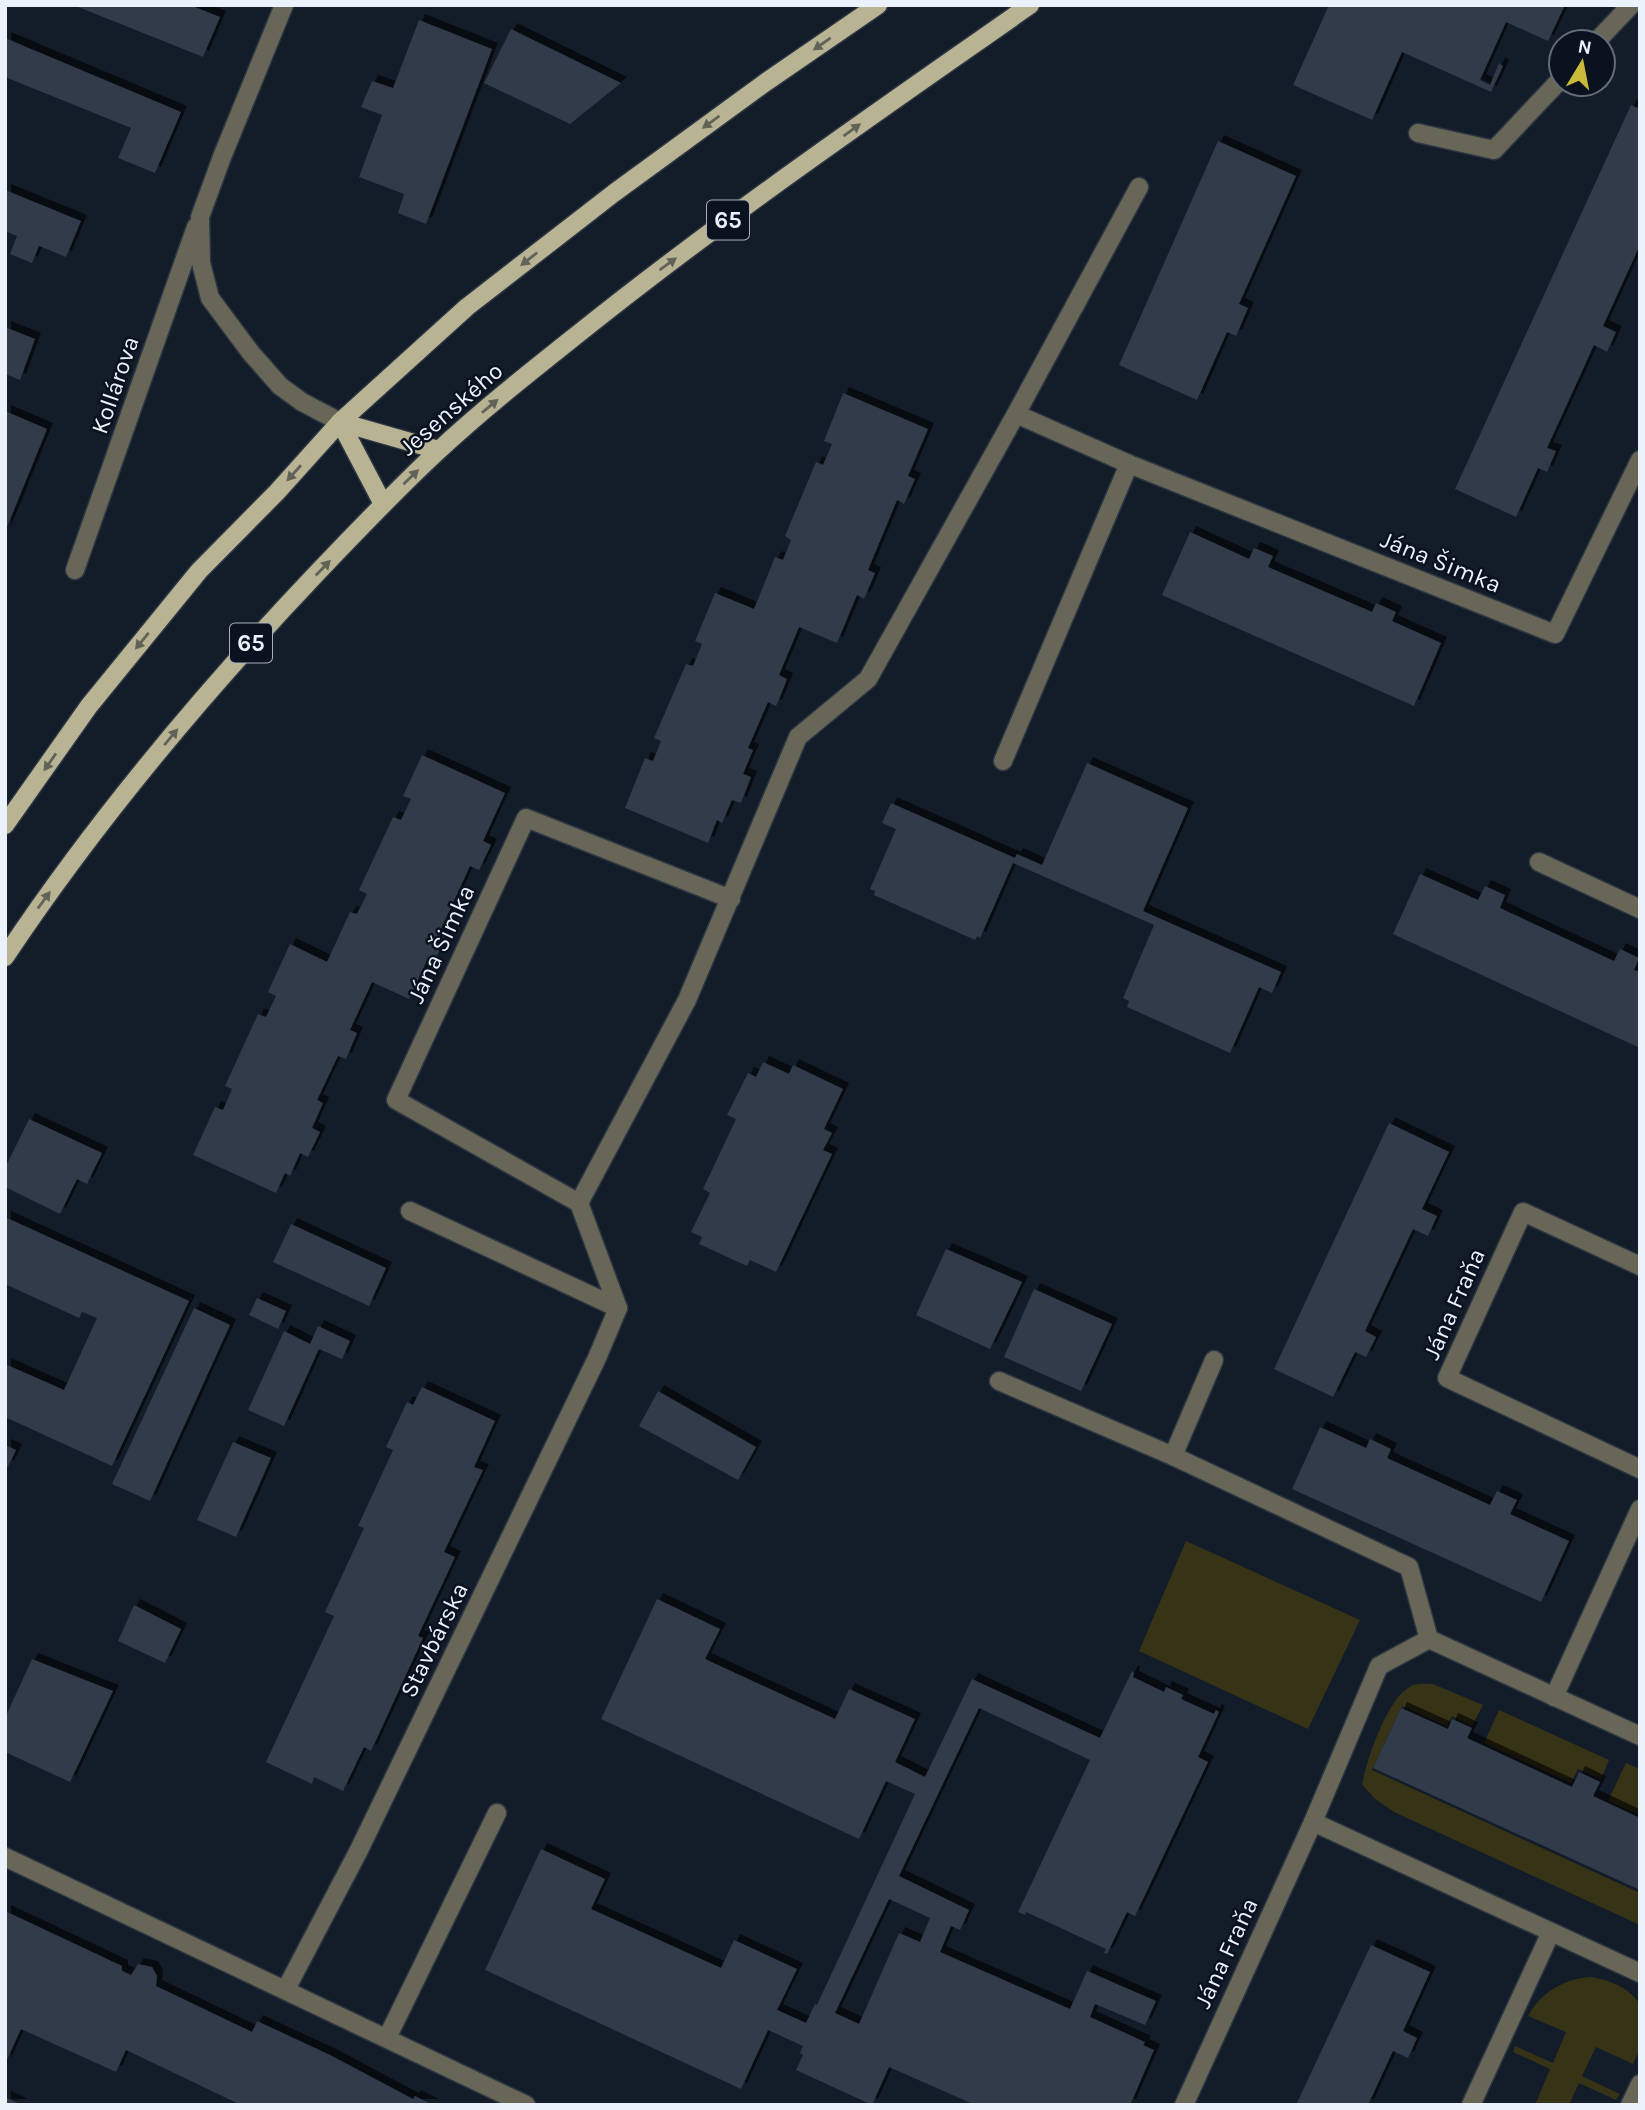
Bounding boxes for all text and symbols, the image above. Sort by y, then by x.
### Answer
north arrow [1547,28,1617,98]
text: N [1576,35,1593,59]
one-way arrow [813,37,831,51]
one-way arrow [702,115,720,129]
one-way arrow [843,124,861,138]
road number: 65 [707,200,749,240]
one-way arrow [521,252,539,267]
one-way arrow [659,257,677,271]
street label: Kollárova [85,332,145,438]
street label: Jesenského [394,357,508,461]
one-way arrow [482,399,499,414]
one-way arrow [286,464,302,482]
one-way arrow [402,469,419,486]
street label: Jána Šimka [1377,524,1506,599]
one-way arrow [314,559,331,576]
road number: 65 [230,624,272,663]
one-way arrow [134,632,149,650]
one-way arrow [163,728,179,746]
one-way arrow [43,753,57,771]
street label: Jána Šimka [401,880,481,1008]
one-way arrow [36,891,50,909]
street label: Jána Fraňa [1417,1244,1491,1364]
street label: Stavbárska [394,1578,474,1702]
street label: Jána Fraňa [1188,1893,1264,2013]

